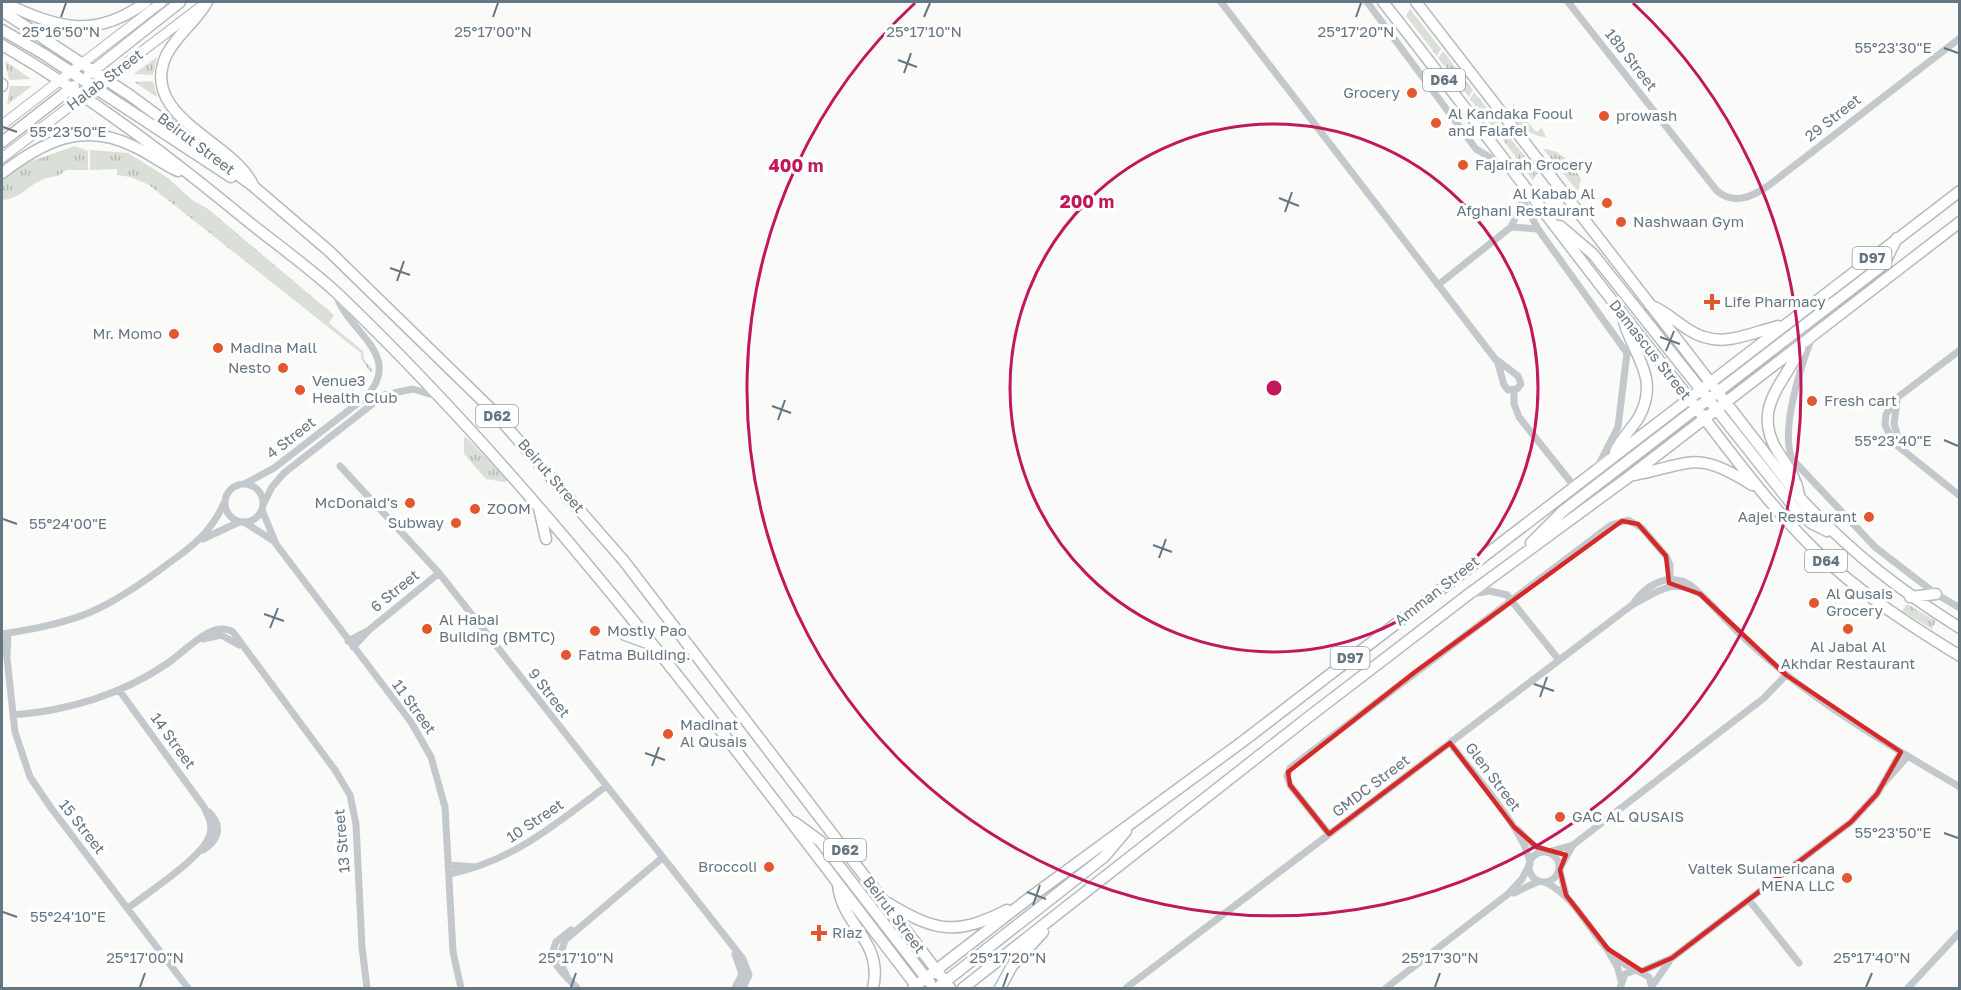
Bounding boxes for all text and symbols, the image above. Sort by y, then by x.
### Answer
text: 25°16'50"N [22,22,100,40]
text: 25°17'00"N [454,22,532,40]
text: 25°17'10"N [886,22,962,40]
text: 25°17'20"N [1317,22,1395,40]
street label: 18b Street [1602,25,1662,94]
text: 55°23'30"E [1854,38,1932,56]
street label: Halab Street [63,45,146,114]
road number: D64 [1423,69,1465,91]
place label: Grocery [1343,83,1401,101]
marker: Grocery [1405,86,1419,100]
street label: 29 Street [1801,90,1864,145]
place label: Al Kandaka Fooul and Falafel [1448,104,1573,139]
place label: prowash [1616,106,1677,124]
street label: Beirut Street [155,108,239,178]
marker: prowash [1597,109,1611,123]
marker: Al Kandaka Fooul and Falafel [1429,116,1443,130]
text: 55°23'50"E [29,122,107,140]
text: 400 m [769,154,823,176]
place label: Fajairah Grocery [1475,155,1593,173]
marker: Fajairah Grocery [1456,158,1470,172]
place label: Al Kabab Al Afghani Restaurant [1457,184,1595,219]
text: 200 m [1060,190,1114,212]
marker: Al Kabab Al Afghani Restaurant [1600,196,1614,210]
place label: Nashwaan Gym [1633,212,1744,230]
marker: Nashwaan Gym [1614,215,1628,229]
road number: D97 [1852,247,1892,269]
place label: Life Pharmacy [1724,292,1826,310]
marker: Life Pharmacy [1705,295,1719,309]
street label: Damascus Street [1606,296,1695,403]
place label: Mr. Momo [93,324,162,342]
marker: Mr. Momo [167,327,181,341]
place label: Madina Mall [230,338,317,356]
marker: Madina Mall [211,341,225,355]
place label: Nesto [228,358,271,376]
marker: Nesto [276,361,290,375]
place label: Venue3 Health Club [312,371,397,406]
centre of rings [1264,378,1284,398]
marker: Venue3 Health Club [293,383,307,397]
place label: Fresh cart [1824,391,1897,409]
marker: Fresh cart [1805,394,1819,408]
road number: D62 [476,405,518,427]
street label: 4 Street [262,412,319,462]
text: 55°23'40"E [1854,431,1932,449]
street label: Beirut Street [515,435,589,516]
place label: McDonald's [315,493,398,511]
marker: McDonald's [403,496,417,510]
place label: ZOOM [487,499,531,517]
marker: ZOOM [468,502,482,516]
place label: Aajel Restaurant [1738,507,1857,525]
marker: Aajel Restaurant [1862,510,1876,524]
place label: Subway [388,513,445,531]
text: 55°24'00"E [29,514,107,532]
marker: Subway [449,516,463,530]
road number: D64 [1805,550,1847,572]
street label: Amman Street [1390,552,1482,629]
street label: 6 Street [366,565,422,615]
place label: Al Qusais Grocery [1826,584,1893,619]
marker: Al Qusais Grocery [1807,596,1821,610]
place label: Al Habai Building (BMTC) [439,610,556,645]
place label: Mostly Pao [607,621,687,639]
marker: Al Habai Building (BMTC) [420,622,434,636]
marker: Al Jabal Al Akhdar Restaurant [1841,622,1855,636]
marker: Mostly Pao [588,624,602,638]
place label: Al Jabal Al Akhdar Restaurant [1781,637,1915,672]
place label: Fatma Building. [578,645,690,663]
road number: D97 [1330,647,1370,669]
marker: Fatma Building. [559,648,573,662]
street label: 9 Street [525,664,574,720]
street label: 11 Street [389,676,441,737]
street label: 14 Street [148,709,200,772]
place label: Madinat Al Qusais [680,715,747,750]
marker: Madinat Al Qusais [661,727,675,741]
street label: Glen Street [1462,739,1525,814]
street label: GMDC Street [1328,750,1413,820]
street label: 10 Street [503,795,566,846]
street label: 15 Street [56,796,110,857]
place label: GAC AL QUSAIS [1572,807,1684,825]
street label: 13 Street [329,808,353,874]
marker: GAC AL QUSAIS [1553,810,1567,824]
text: 55°23'50"E [1854,823,1932,841]
road number: D62 [824,839,866,861]
place label: Broccoli [698,857,757,875]
place label: Valtek Sulamericana MENA LLC [1688,859,1835,894]
marker: Broccoli [762,860,776,874]
marker: Valtek Sulamericana MENA LLC [1840,871,1854,885]
street label: Beirut Street [860,872,930,956]
text: 55°24'10"E [30,907,106,925]
place label: Riaz [832,923,863,941]
marker: Riaz [810,924,828,942]
text: 25°17'00"N [106,948,184,966]
text: 25°17'10"N [538,948,614,966]
text: 25°17'20"N [969,948,1047,966]
text: 25°17'30"N [1401,948,1479,966]
text: 25°17'40"N [1833,948,1911,966]

